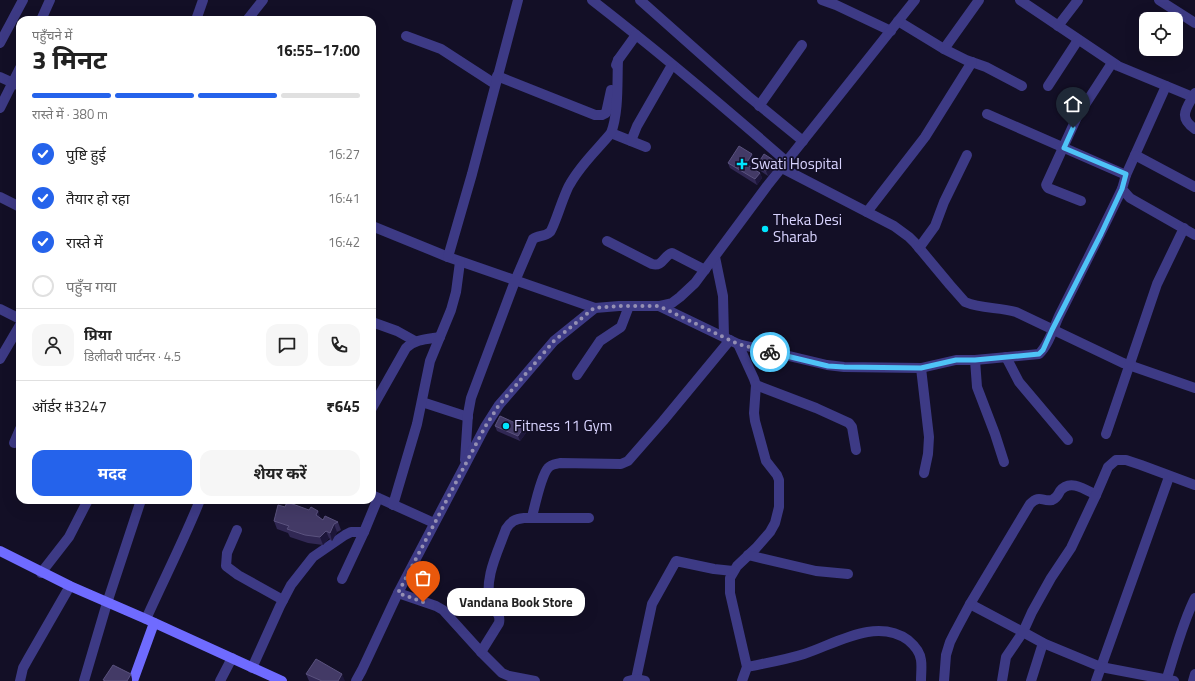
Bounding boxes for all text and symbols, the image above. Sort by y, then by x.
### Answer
map controls [1139,12,1183,56]
button: locate [1139,12,1183,56]
text: पहुँचने में [32,25,72,45]
text: 16:55–17:00 [276,39,360,62]
text: 3 मिनट [32,40,107,79]
pin [1056,87,1090,128]
icon: home [1062,93,1084,115]
text: रास्ते में · 380 m [32,104,108,124]
icon: check [32,143,54,165]
text: पुष्टि हुई [66,143,106,166]
text: 16:27 [328,144,360,164]
place label: Swati Hospital [751,152,842,175]
marker: Swati Hospital [736,158,748,170]
icon: check [32,187,54,209]
text: तैयार हो रहा [66,187,130,210]
text: 16:41 [328,188,360,208]
place label: Theka Desi Sharab [773,208,842,248]
marker: Theka Desi Sharab [760,224,770,234]
icon: check [32,231,54,253]
text: रास्ते में [66,231,103,254]
text: 16:42 [328,232,360,252]
text: पहुँच गया [66,275,116,298]
text: प्रिया [84,323,112,346]
button: person [32,324,74,366]
button: chat [266,324,308,366]
button: phone [318,324,360,366]
courier [750,332,790,372]
icon: bike [759,341,781,363]
text: डिलीवरी पार्टनर · 4.5 [84,346,181,366]
text: ऑर्डर #3247 [32,395,107,418]
text: ₹645 [326,395,360,418]
place label: Fitness 11 Gym [514,414,612,437]
marker: Fitness 11 Gym [501,421,511,431]
button: मदद [32,450,192,496]
button: शेयर करें [200,450,360,496]
pin [406,561,440,602]
icon: bag [412,567,434,589]
callout: Vandana Book Store [447,588,585,616]
text: Vandana Book Store [459,592,573,612]

